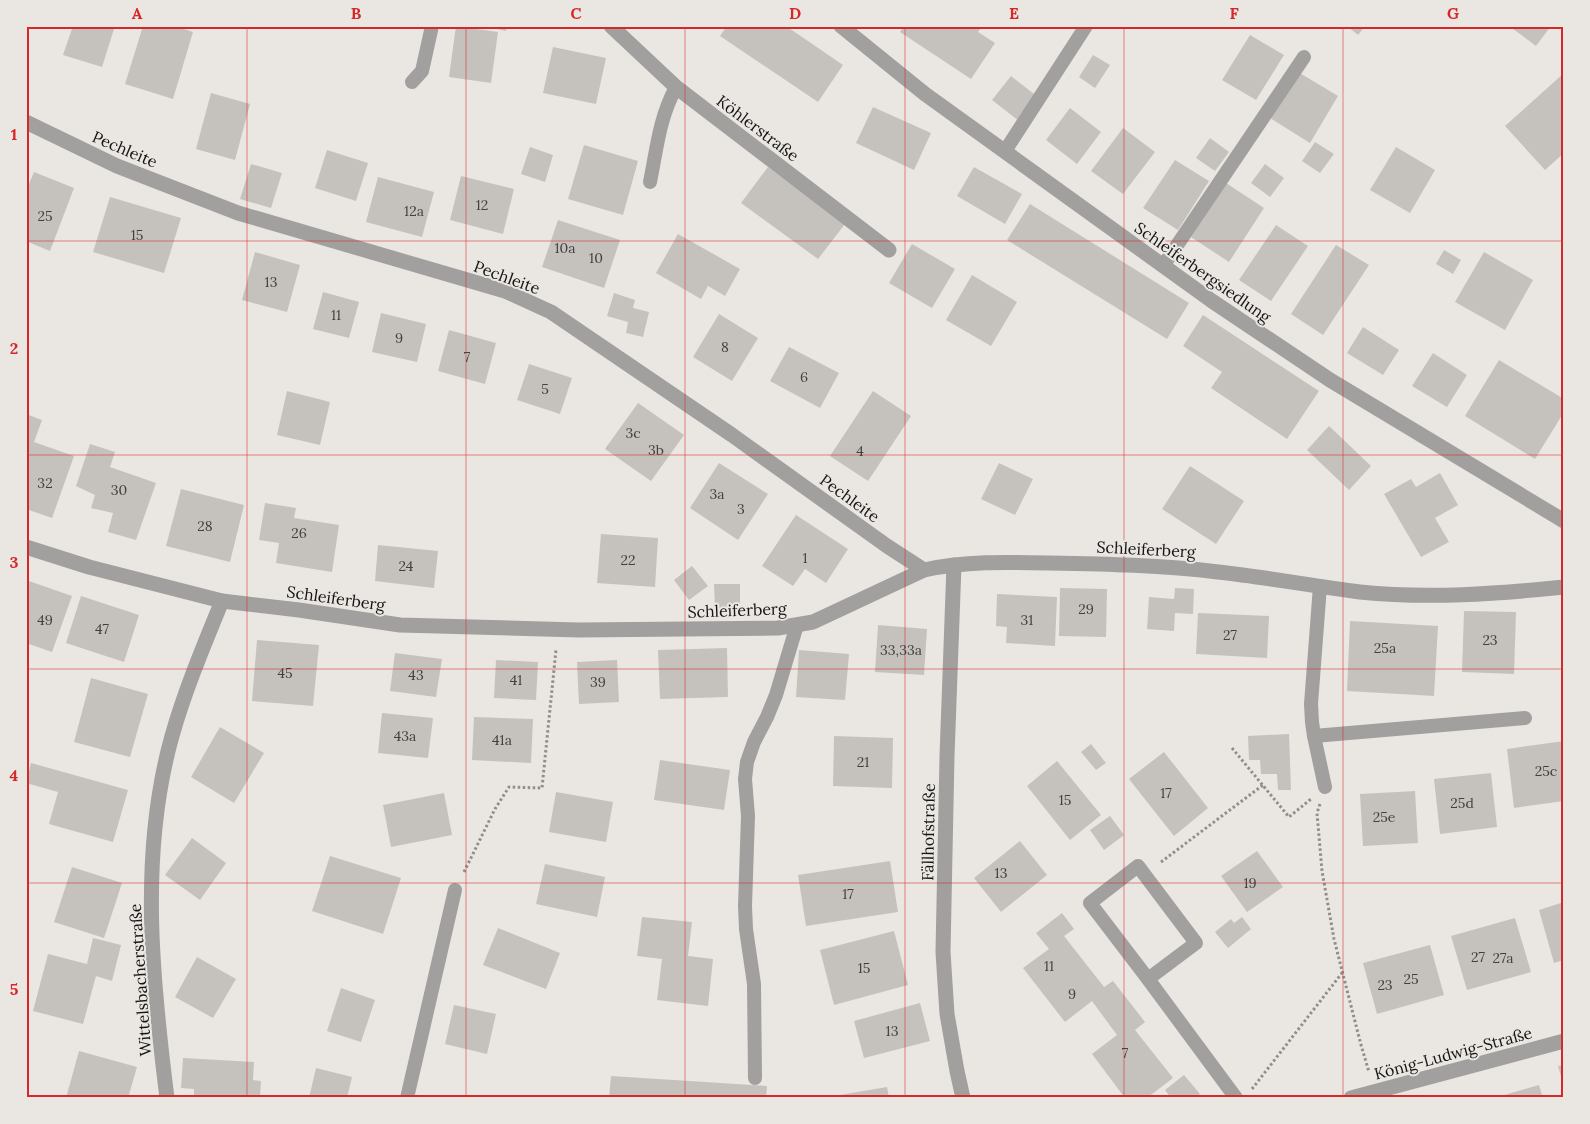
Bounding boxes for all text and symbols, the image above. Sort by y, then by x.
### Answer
text: A [132,3,143,23]
text: B [351,3,362,23]
text: C [570,3,582,23]
text: D [789,3,801,23]
text: E [1009,3,1019,23]
text: F [1229,3,1239,23]
text: G [1447,3,1459,23]
street label: Köhlerstraße [713,91,803,166]
text: 1 [11,124,17,144]
street label: Pechleite [89,126,161,172]
house number: 12 [476,196,488,214]
house number: 12a [404,202,424,220]
house number: 25 [37,207,53,225]
street label: Schleiferbergsiedlung [1131,217,1276,327]
house number: 15 [131,226,143,244]
house number: 10a [554,239,576,257]
house number: 10 [589,249,603,267]
street label: Pechleite [471,256,543,298]
house number: 13 [265,273,278,291]
house number: 11 [331,306,341,324]
house number: 9 [395,329,403,347]
text: 2 [10,338,18,358]
house number: 8 [721,338,729,356]
house number: 7 [464,348,471,366]
house number: 6 [800,368,808,386]
house number: 5 [541,380,549,398]
house number: 3c [625,424,641,442]
house number: 3b [648,441,664,459]
house number: 4 [856,442,864,460]
street label: Pechleite [816,470,884,527]
house number: 32 [37,474,53,492]
house number: 30 [111,481,127,499]
house number: 3a [709,485,725,503]
house number: 3 [737,500,745,518]
house number: 28 [197,517,213,535]
house number: 26 [291,524,307,542]
street label: Schleiferberg [1096,536,1197,562]
house number: 1 [802,549,808,567]
house number: 22 [620,551,636,569]
text: 3 [10,552,19,572]
house number: 24 [399,557,414,575]
street label: Schleiferberg [285,581,388,615]
street label: Schleiferberg [687,598,788,622]
house number: 29 [1078,600,1094,618]
house number: 49 [37,611,53,629]
house number: 31 [1021,611,1033,629]
house number: 47 [95,620,110,638]
house number: 27 [1223,626,1238,644]
house number: 23 [1482,631,1498,649]
house number: 25a [1374,639,1396,657]
house number: 33,33a [880,641,922,659]
house number: 45 [277,664,293,682]
house number: 43 [408,666,424,684]
house number: 41 [510,671,522,689]
house number: 39 [590,673,606,691]
house number: 43a [394,727,416,745]
house number: 41a [492,731,512,749]
house number: 21 [857,753,869,771]
house number: 25c [1535,762,1557,780]
text: 4 [10,765,19,785]
street label: Fällhofstraße [917,783,939,881]
house number: 17 [1160,784,1172,802]
house number: 15 [1059,791,1071,809]
house number: 25d [1450,794,1474,812]
house number: 25e [1373,808,1396,826]
house number: 13 [995,864,1008,882]
house number: 19 [1243,874,1257,892]
house number: 17 [842,885,854,903]
street label: Wittelsbacherstraße [125,903,155,1057]
house number: 27 [1471,948,1486,966]
house number: 27a [1492,949,1514,967]
house number: 11 [1044,957,1054,975]
house number: 15 [858,959,870,977]
house number: 25 [1403,970,1419,988]
house number: 23 [1377,976,1393,994]
text: 5 [10,979,19,999]
house number: 9 [1068,985,1076,1003]
house number: 13 [886,1022,899,1040]
street label: König-Ludwig-Straße [1372,1022,1534,1084]
house number: 7 [1122,1044,1129,1062]

